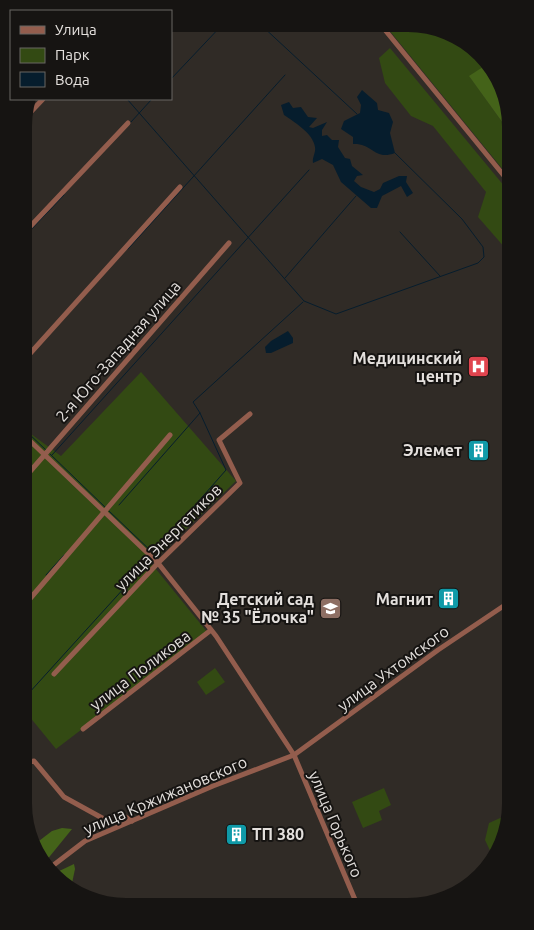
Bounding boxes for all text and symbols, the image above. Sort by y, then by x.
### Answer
legend [10,10,172,100]
text: Улица [55,21,97,38]
text: Парк [55,46,90,63]
text: Вода [55,71,90,88]
street label: 2-я Юго-Западная улица [52,277,184,425]
place label: Медицинский центр [353,349,462,385]
hospital icon: Медицинский центр [466,355,490,379]
building icon: Элемет [466,438,490,462]
place label: Элемет [403,441,462,459]
street label: улица Энергетиков [111,480,225,594]
building icon: Магнит [437,587,461,611]
place label: Детский сад № 35 "Ёлочка" [201,590,315,626]
place label: Магнит [376,590,433,608]
school or university icon: Детский сад № 35 "Ёлочка" [318,596,342,620]
street label: улица Ухтомского [334,622,452,714]
street label: улица Поликова [86,626,194,714]
street label: улица Кржижановского [81,752,249,838]
street label: улица Горького [305,768,367,880]
building icon: ТП 380 [224,822,248,846]
place label: ТП 380 [252,825,304,843]

